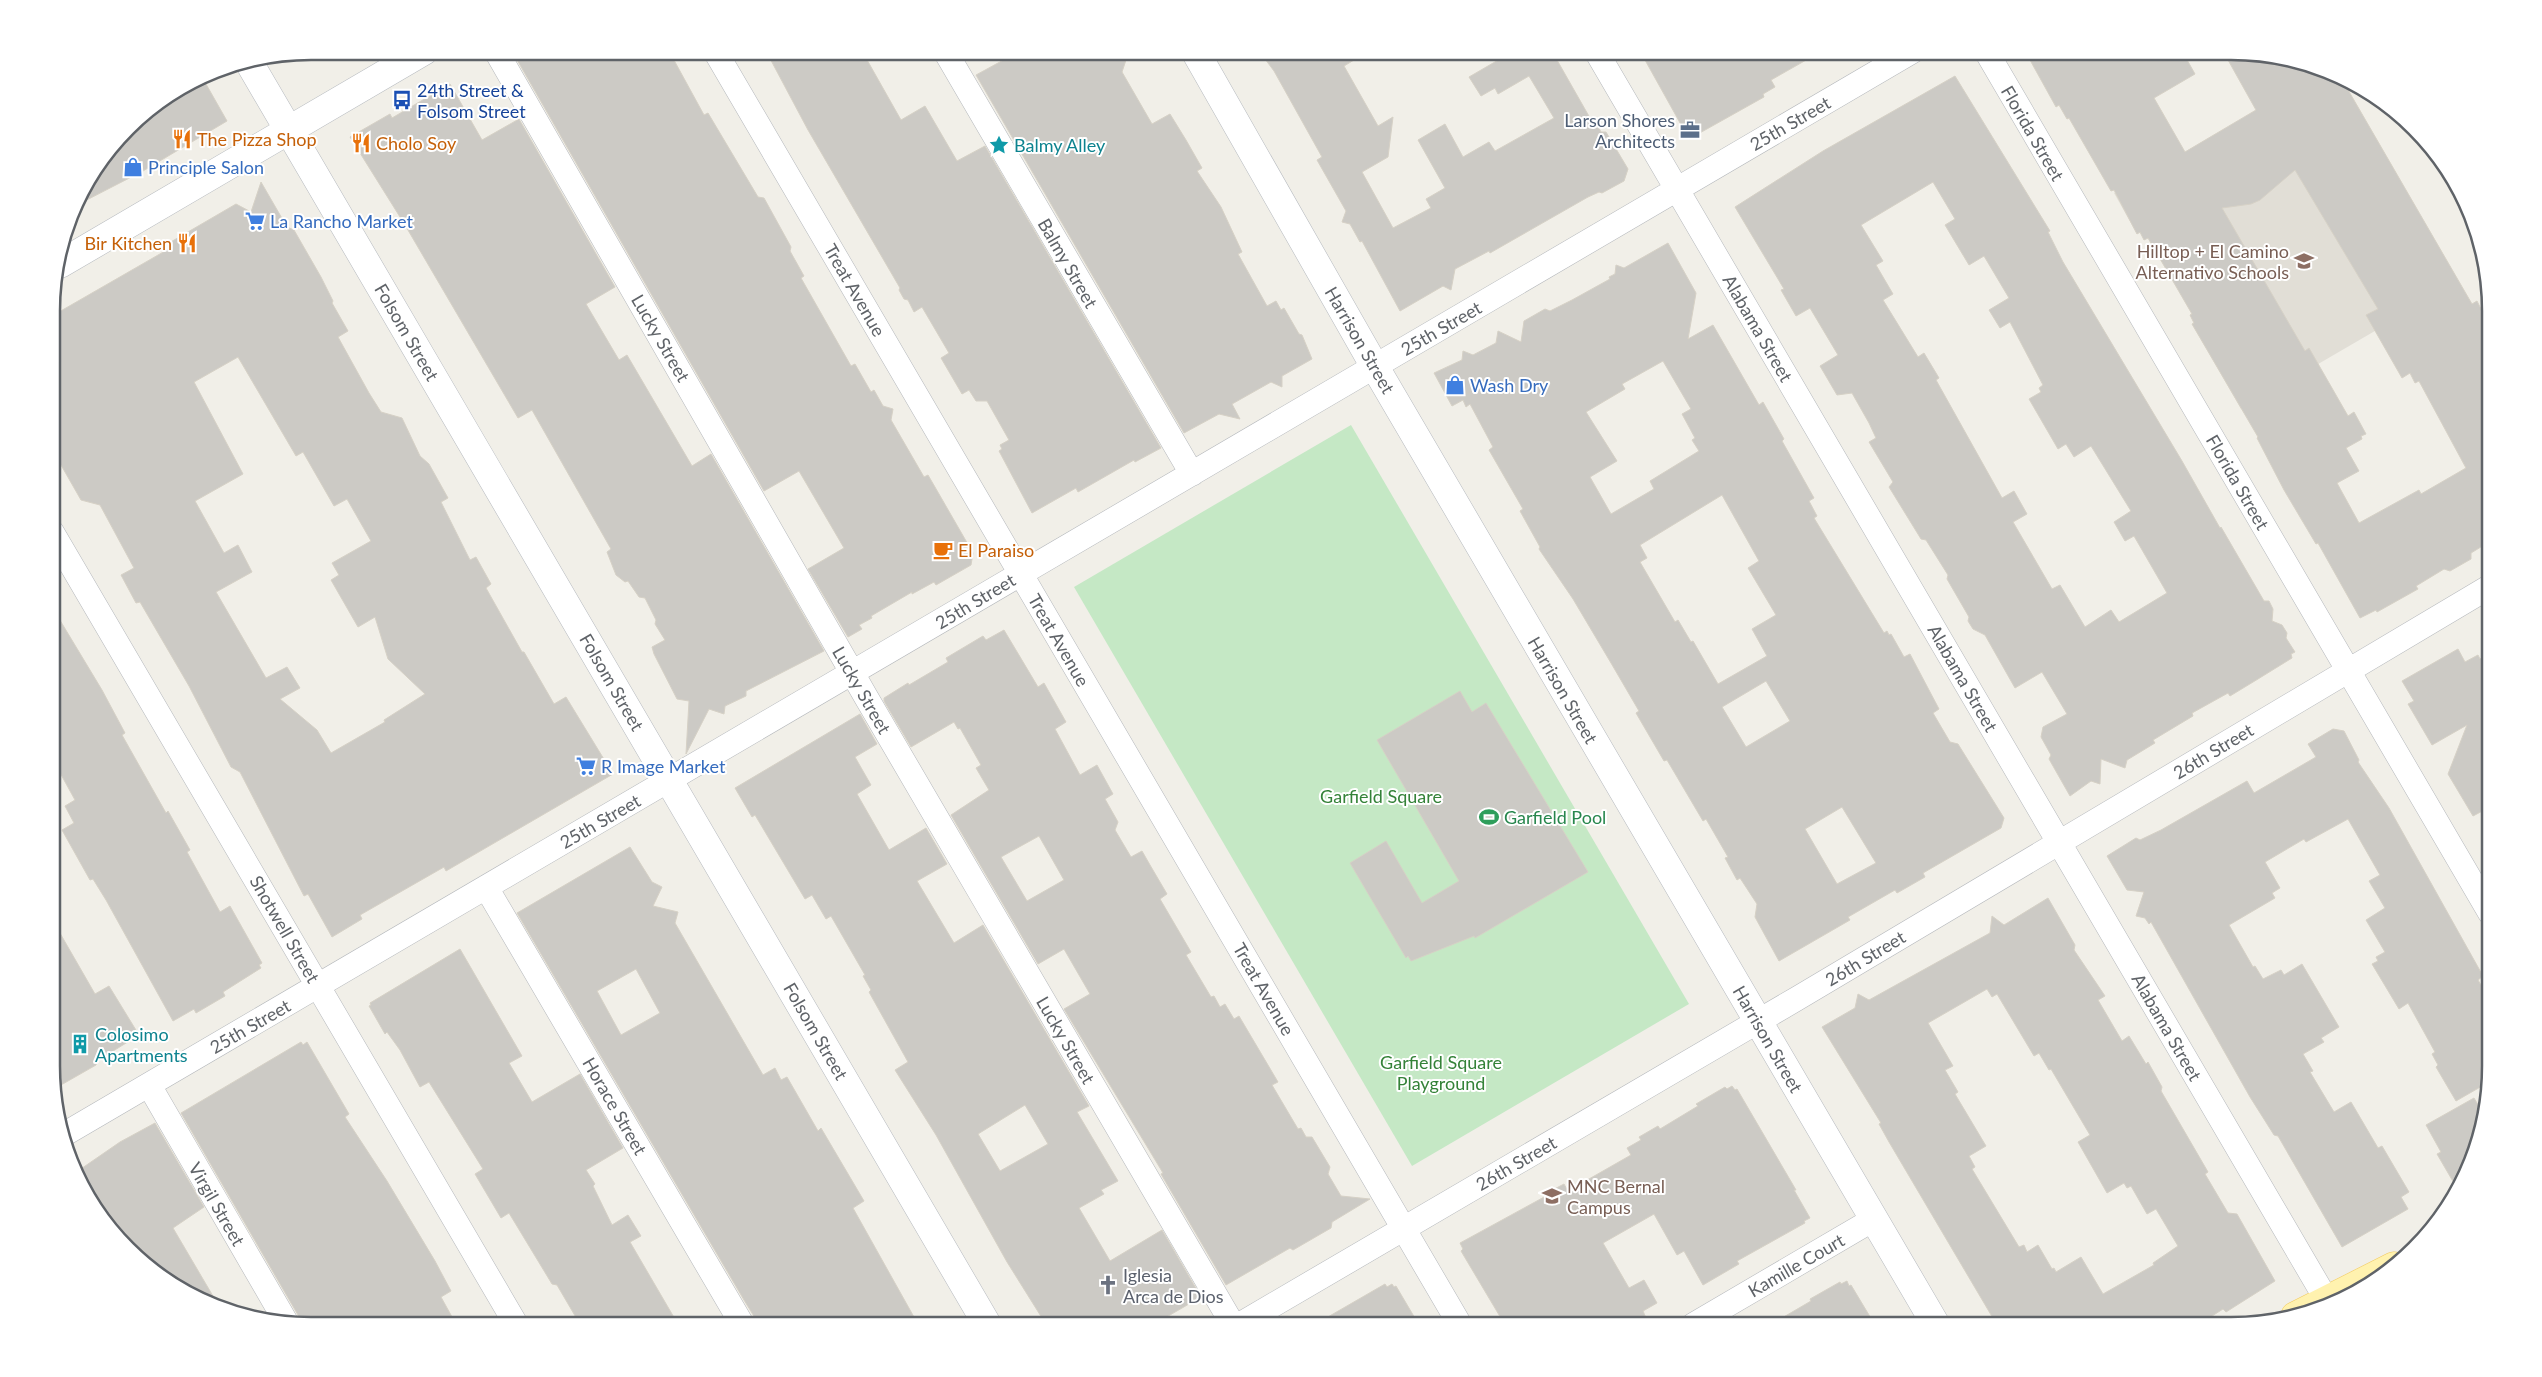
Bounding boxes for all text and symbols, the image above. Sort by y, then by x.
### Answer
place label: 24th Street & Folsom Street [417,79,526,122]
street label: Florida Street [1997,81,2069,185]
bus stop icon: 24th Street & Folsom Street [391,89,413,111]
street label: 25th Street [1746,91,1835,155]
place label: Larson Shores Architects [1564,109,1675,152]
office icon: Larson Shores Architects [1679,119,1701,141]
restaurant icon: The Pizza Shop [171,128,193,150]
place label: The Pizza Shop [197,128,317,150]
restaurant icon: Cholo Soy [350,132,372,154]
place label: Cholo Soy [376,132,457,154]
place icon: Balmy Alley [988,134,1010,156]
place label: Balmy Alley [1014,134,1106,156]
shop icon: Principle Salon [122,156,144,178]
place label: Principle Salon [148,156,264,178]
supermarket icon: La Rancho Market [244,210,266,232]
place label: La Rancho Market [270,210,413,232]
street label: Balmy Street [1033,214,1103,312]
place label: Bir Kitchen [85,232,172,254]
restaurant icon: Bir Kitchen [176,232,198,254]
street label: Treat Avenue [820,240,890,340]
place label: Hilltop + El Camino Alternativo Schools [2136,240,2289,283]
school or university icon: Hilltop + El Camino Alternativo Schools [2293,250,2315,272]
street label: Alabama Street [1718,270,1798,386]
street label: Folsom Street [370,279,444,385]
street label: Harrison Street [1321,283,1400,398]
street label: Lucky Street [627,290,695,386]
street label: 25th Street [1397,296,1486,360]
shop icon: Wash Dry [1444,374,1466,396]
place label: Wash Dry [1470,374,1549,396]
street label: Florida Street [2202,430,2274,534]
cafe icon: El Paraiso [932,539,954,561]
place label: El Paraiso [958,539,1034,561]
street label: 25th Street [931,568,1019,633]
street label: Treat Avenue [1024,590,1094,690]
street label: Alabama Street [1923,620,2003,736]
street label: Folsom Street [575,629,649,735]
street label: Harrison Street [1524,633,1603,748]
street label: Lucky Street [828,642,896,738]
street label: 26th Street [2169,718,2257,783]
supermarket icon: R Image Market [575,755,597,777]
place label: R Image Market [601,755,726,777]
park label: Garfield Square [1320,785,1442,807]
street label: 25th Street [556,789,645,853]
sports icon: Garfield Pool [1478,806,1500,828]
place label: Garfield Pool [1504,806,1606,828]
street label: Shotwell Street [245,871,325,987]
street label: 26th Street [1821,925,1909,990]
street label: Treat Avenue [1229,939,1299,1039]
street label: Alabama Street [2127,969,2207,1085]
street label: Folsom Street [779,978,853,1084]
street label: Harrison Street [1729,982,1808,1097]
street label: Lucky Street [1032,992,1100,1088]
street label: 25th Street [206,994,295,1058]
place label: Colosimo Apartments [95,1023,188,1066]
building icon: Colosimo Apartments [69,1033,91,1055]
park label: Garfield Square Playground [1380,1051,1502,1094]
street label: Horace Street [578,1053,652,1159]
street label: 26th Street [1472,1131,1561,1195]
street label: Virgil Street [184,1158,250,1250]
place label: MNC Bernal Campus [1567,1175,1665,1218]
school or university icon: MNC Bernal Campus [1541,1185,1563,1207]
street label: Kamille Court [1744,1228,1849,1301]
place label: Iglesia Arca de Dios [1123,1264,1224,1307]
church icon: Iglesia Arca de Dios [1097,1274,1119,1296]

